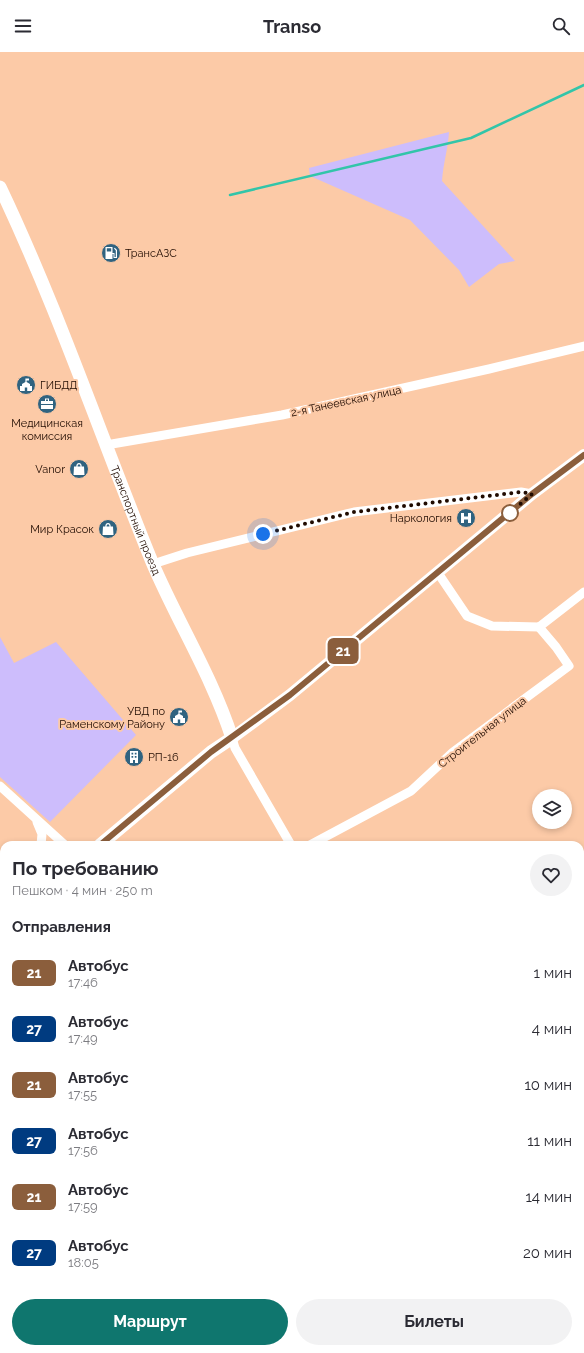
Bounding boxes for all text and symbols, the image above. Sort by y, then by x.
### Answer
icon: menu [12,15,34,37]
icon: search [550,15,572,37]
text: Transo [263,16,321,37]
fuel station icon: ТрансАЗС [100,242,122,264]
place label: ТрансАЗС [125,247,177,260]
public building icon: ГИБДД [15,374,37,396]
place label: ГИБДД [40,379,78,392]
street label: 2-я Танеевская улица [290,383,402,420]
office icon: Медицинская комиссия [36,393,58,415]
place label: Медицинская комиссия [11,417,83,443]
shop icon: Vanor [68,458,90,480]
place label: Vanor [35,463,65,476]
street label: Транспортный проезд [108,464,163,578]
unlabelled marker [501,504,519,522]
hospital icon: Наркология [455,507,477,529]
place label: Наркология [390,512,452,525]
shop icon: Мир Красок [97,518,119,540]
place label: Мир Красок [30,523,94,536]
your location [253,524,273,544]
line badge: 21 [325,638,361,664]
text: 21 [336,643,350,659]
street label: Строительная улица [436,694,529,771]
place label: УВД по Раменскому Району [59,705,165,731]
public building icon: УВД по Раменскому Району [168,706,190,728]
building icon: РП-16 [123,746,145,768]
place label: РП-16 [148,751,179,764]
map controls [532,789,572,829]
button: layers [532,789,572,829]
button: heart [530,854,572,896]
text: По требованию [12,857,159,879]
text: Пешком · 4 мин · 250 m [12,883,153,898]
text: Отправления [12,918,111,936]
text: Автобус [68,957,129,975]
text: 1 мин [534,964,572,982]
text: 21 [27,965,41,981]
text: 17:46 [68,975,98,990]
text: Автобус [68,1013,129,1031]
text: 4 мин [532,1020,572,1038]
text: 27 [26,1021,42,1037]
text: 17:49 [68,1031,98,1046]
text: Автобус [68,1069,129,1087]
text: 10 мин [524,1076,572,1094]
text: 21 [27,1077,41,1093]
text: 17:55 [68,1087,97,1102]
text: Автобус [68,1125,129,1143]
text: 11 мин [527,1132,572,1150]
text: 27 [26,1133,42,1149]
text: 17:56 [68,1143,98,1158]
text: Автобус [68,1181,129,1199]
text: 14 мин [525,1188,572,1206]
text: 21 [27,1189,41,1205]
text: 17:59 [68,1199,98,1214]
text: Автобус [68,1237,129,1255]
text: 20 мин [523,1244,572,1262]
text: 27 [26,1245,42,1261]
text: 18:05 [68,1255,99,1270]
button: Маршрут [12,1299,288,1345]
button: Билеты [296,1299,572,1345]

